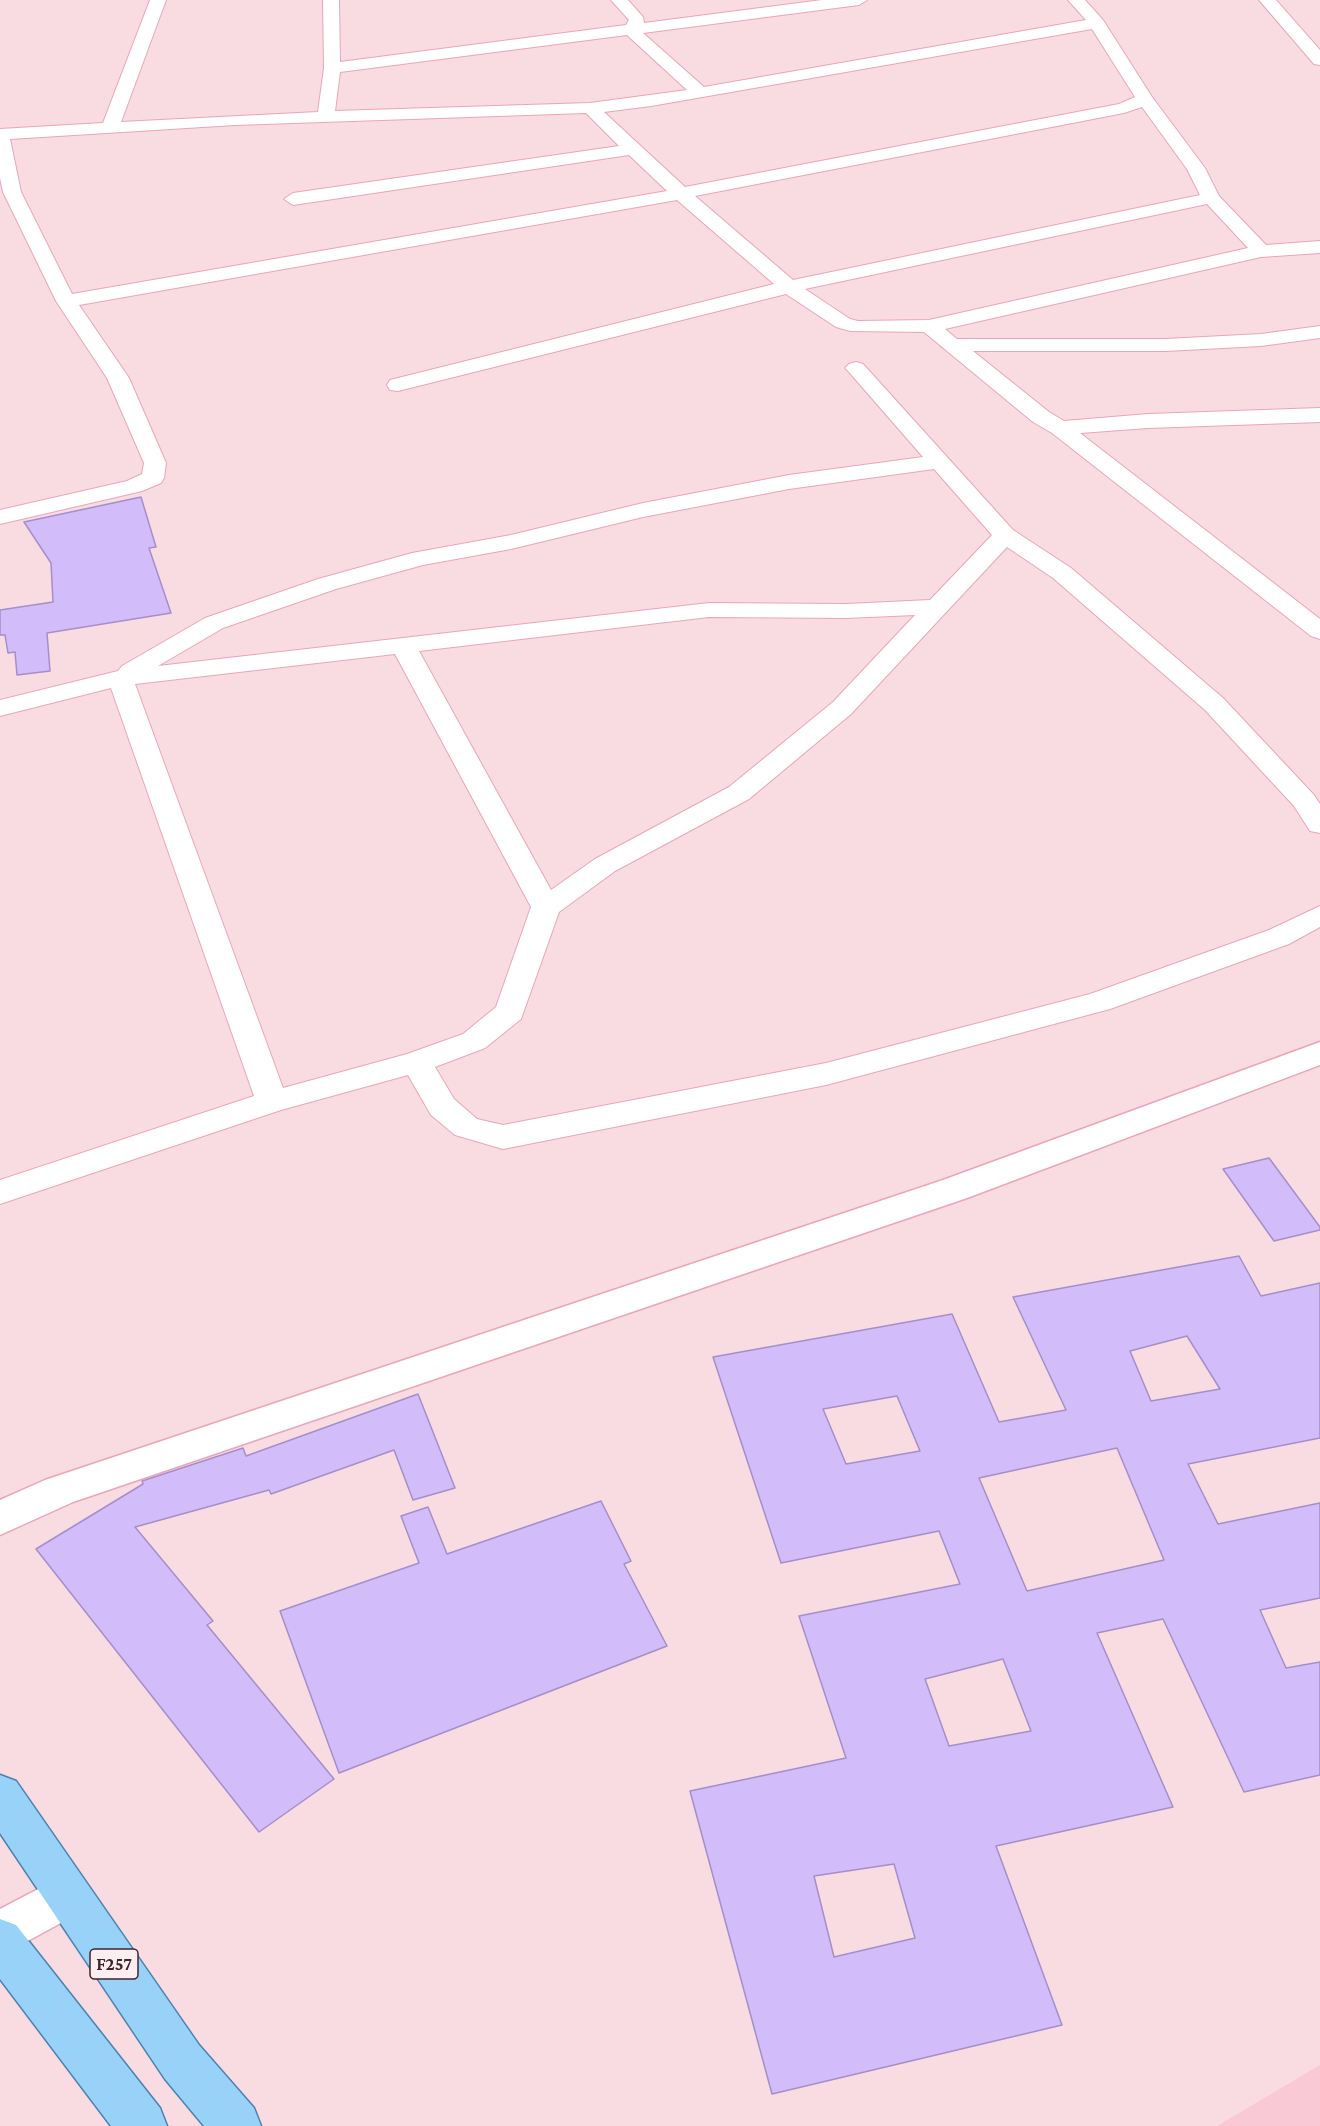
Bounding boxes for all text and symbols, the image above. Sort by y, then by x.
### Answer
road number: F257 [90,1949,138,1979]

